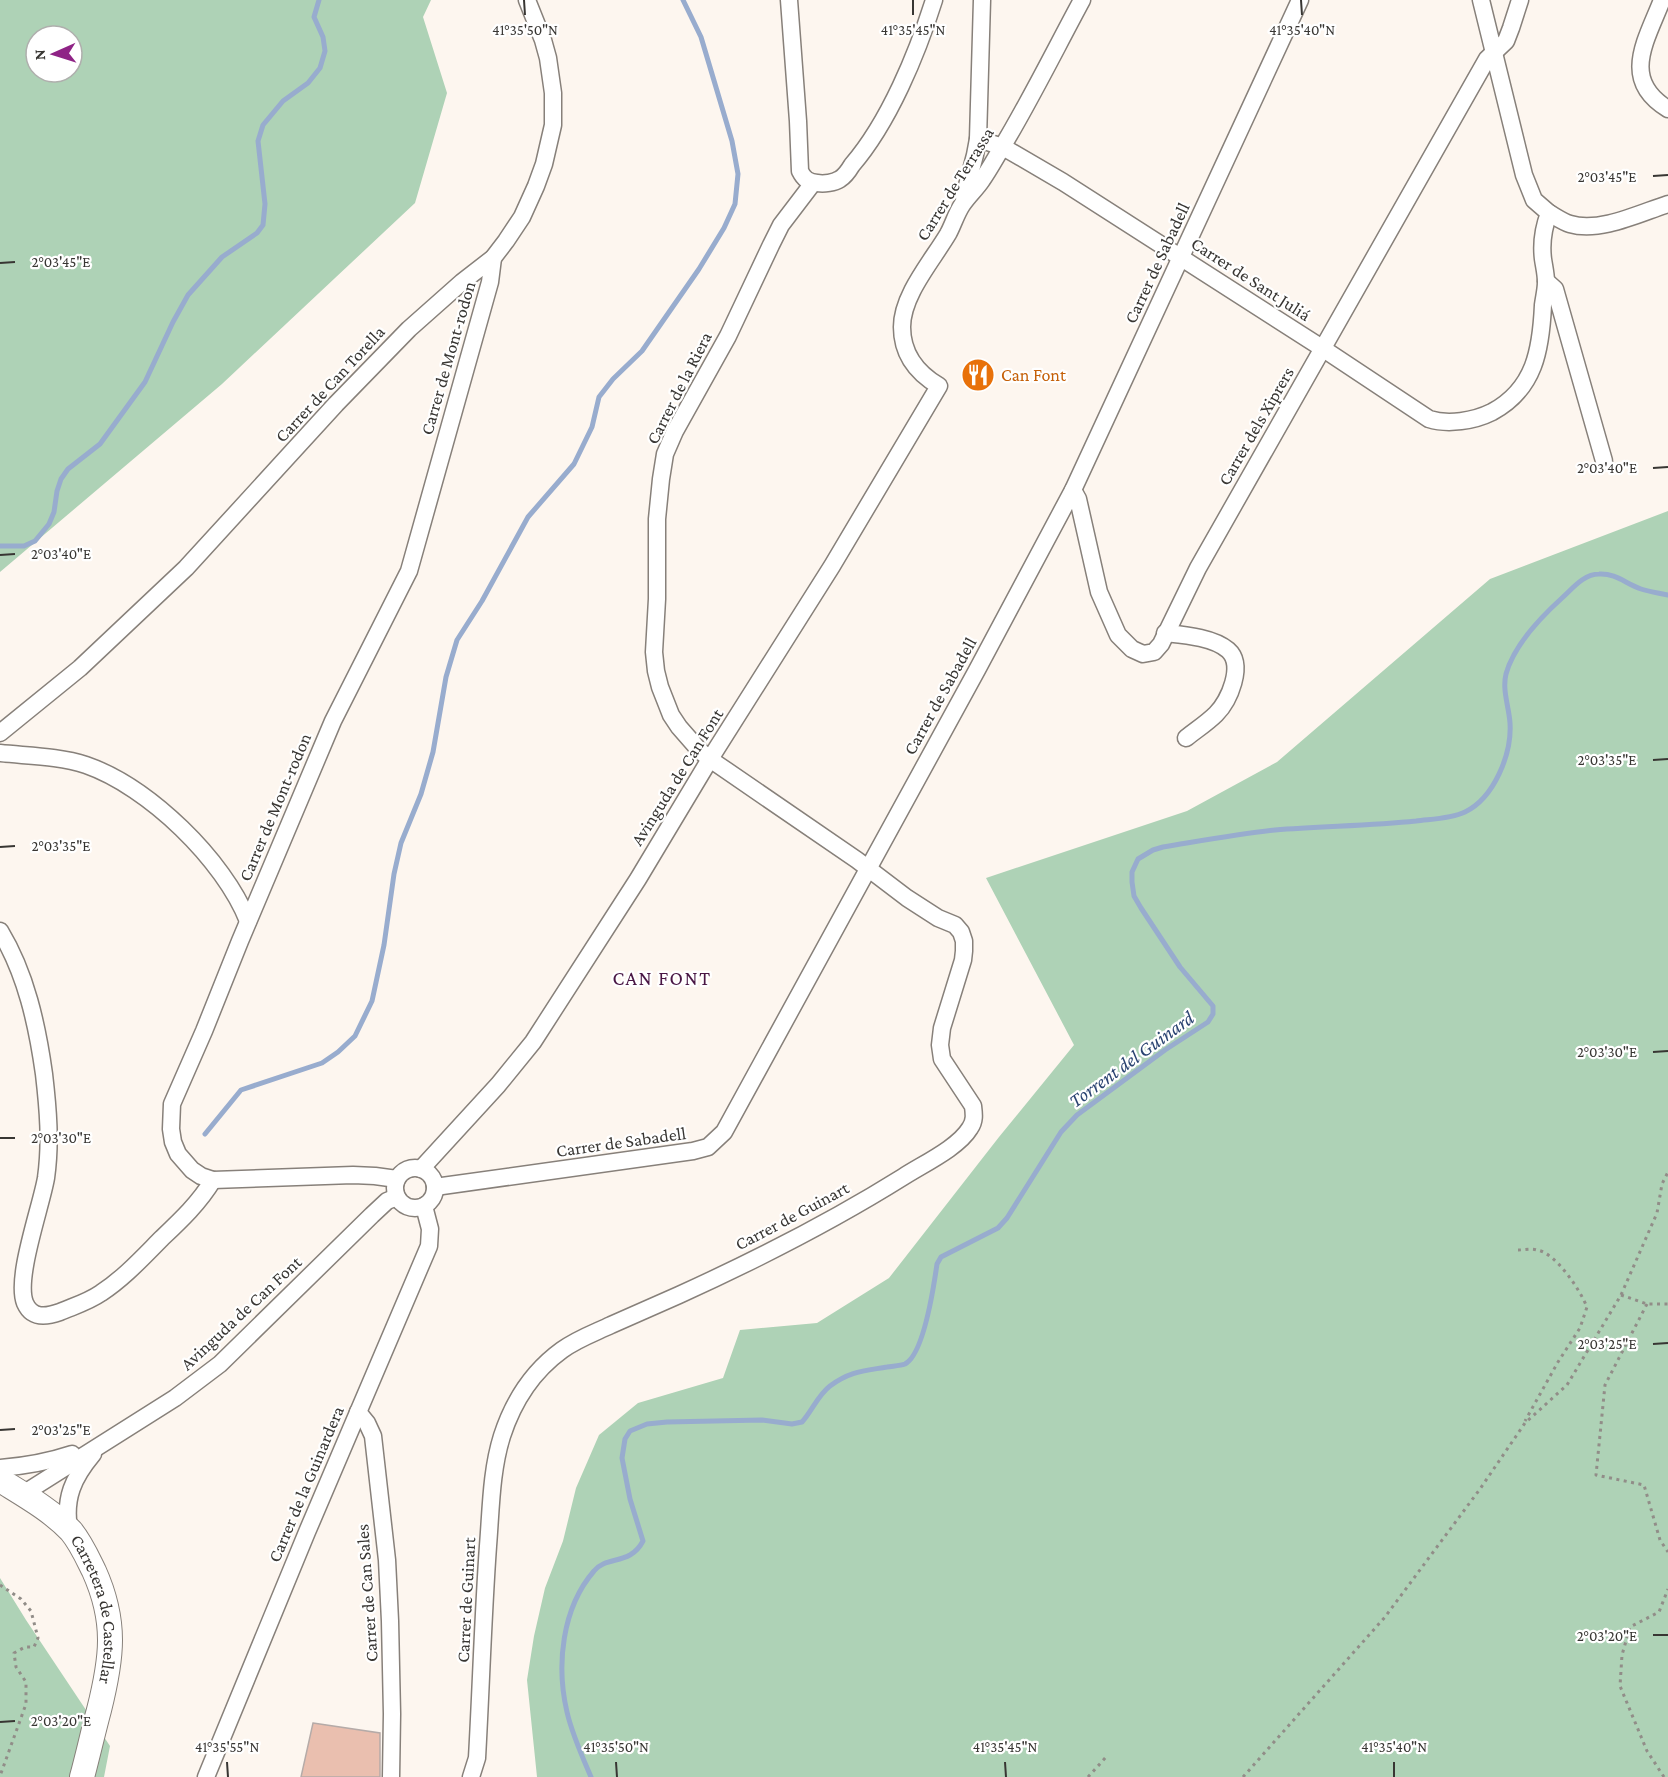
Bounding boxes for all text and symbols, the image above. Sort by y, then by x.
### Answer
text: 41°35'50"N [492,22,558,38]
text: 41°35'45"N [881,22,946,38]
text: 41°35'40"N [1269,22,1335,38]
north arrow [24,24,84,84]
text: N [31,49,48,61]
street label: Carrer de Terrassa [912,124,998,244]
text: 2°03'45"E [1578,169,1636,185]
street label: Carrer de Sabadell [1120,199,1194,327]
street label: Carrer de Sant Juliá [1188,233,1314,325]
text: 2°03'45"E [32,254,90,270]
street label: Carrer de Mont-rodon [417,279,480,437]
street label: Carrer de Can Torella [271,322,389,446]
street label: Carrer de la Riera [642,329,716,447]
restaurant icon: Can Font [960,357,996,393]
street label: Carrer dels Xiprers [1214,363,1298,489]
place label: Can Font [1001,365,1067,385]
text: 2°03'40"E [1577,460,1637,476]
text: 2°03'40"E [31,546,91,562]
street label: Carrer de Sabadell [900,634,981,758]
street label: Avinguda de Can Font [627,704,728,849]
street label: Carrer de Mont-rodon [235,730,315,884]
text: 2°03'35"E [1578,752,1636,768]
text: 2°03'35"E [32,838,90,854]
district label: CAN FONT [612,967,712,989]
water label: Torrent del Guinard [1064,1006,1198,1112]
text: 2°03'30"E [1577,1044,1637,1060]
street label: Carrer de Sabadell [555,1123,687,1161]
text: 2°03'30"E [31,1130,91,1146]
street label: Carrer de Guinart [732,1177,853,1254]
street label: Avinguda de Can Font [177,1251,306,1374]
text: 2°03'25"E [1577,1336,1637,1352]
street label: Carrer de la Guinardera [264,1403,348,1565]
text: 2°03'25"E [31,1422,91,1438]
street label: Carrer de Can Sales [352,1523,382,1663]
street label: Carretera de Castellar [67,1531,120,1686]
street label: Carrer de Guinart [453,1536,479,1663]
text: 2°03'20"E [1577,1628,1637,1644]
text: 2°03'20"E [31,1713,91,1729]
text: 41°35'55"N [195,1739,259,1755]
text: 41°35'50"N [583,1739,649,1755]
text: 41°35'45"N [973,1739,1038,1755]
text: 41°35'40"N [1361,1739,1427,1755]

